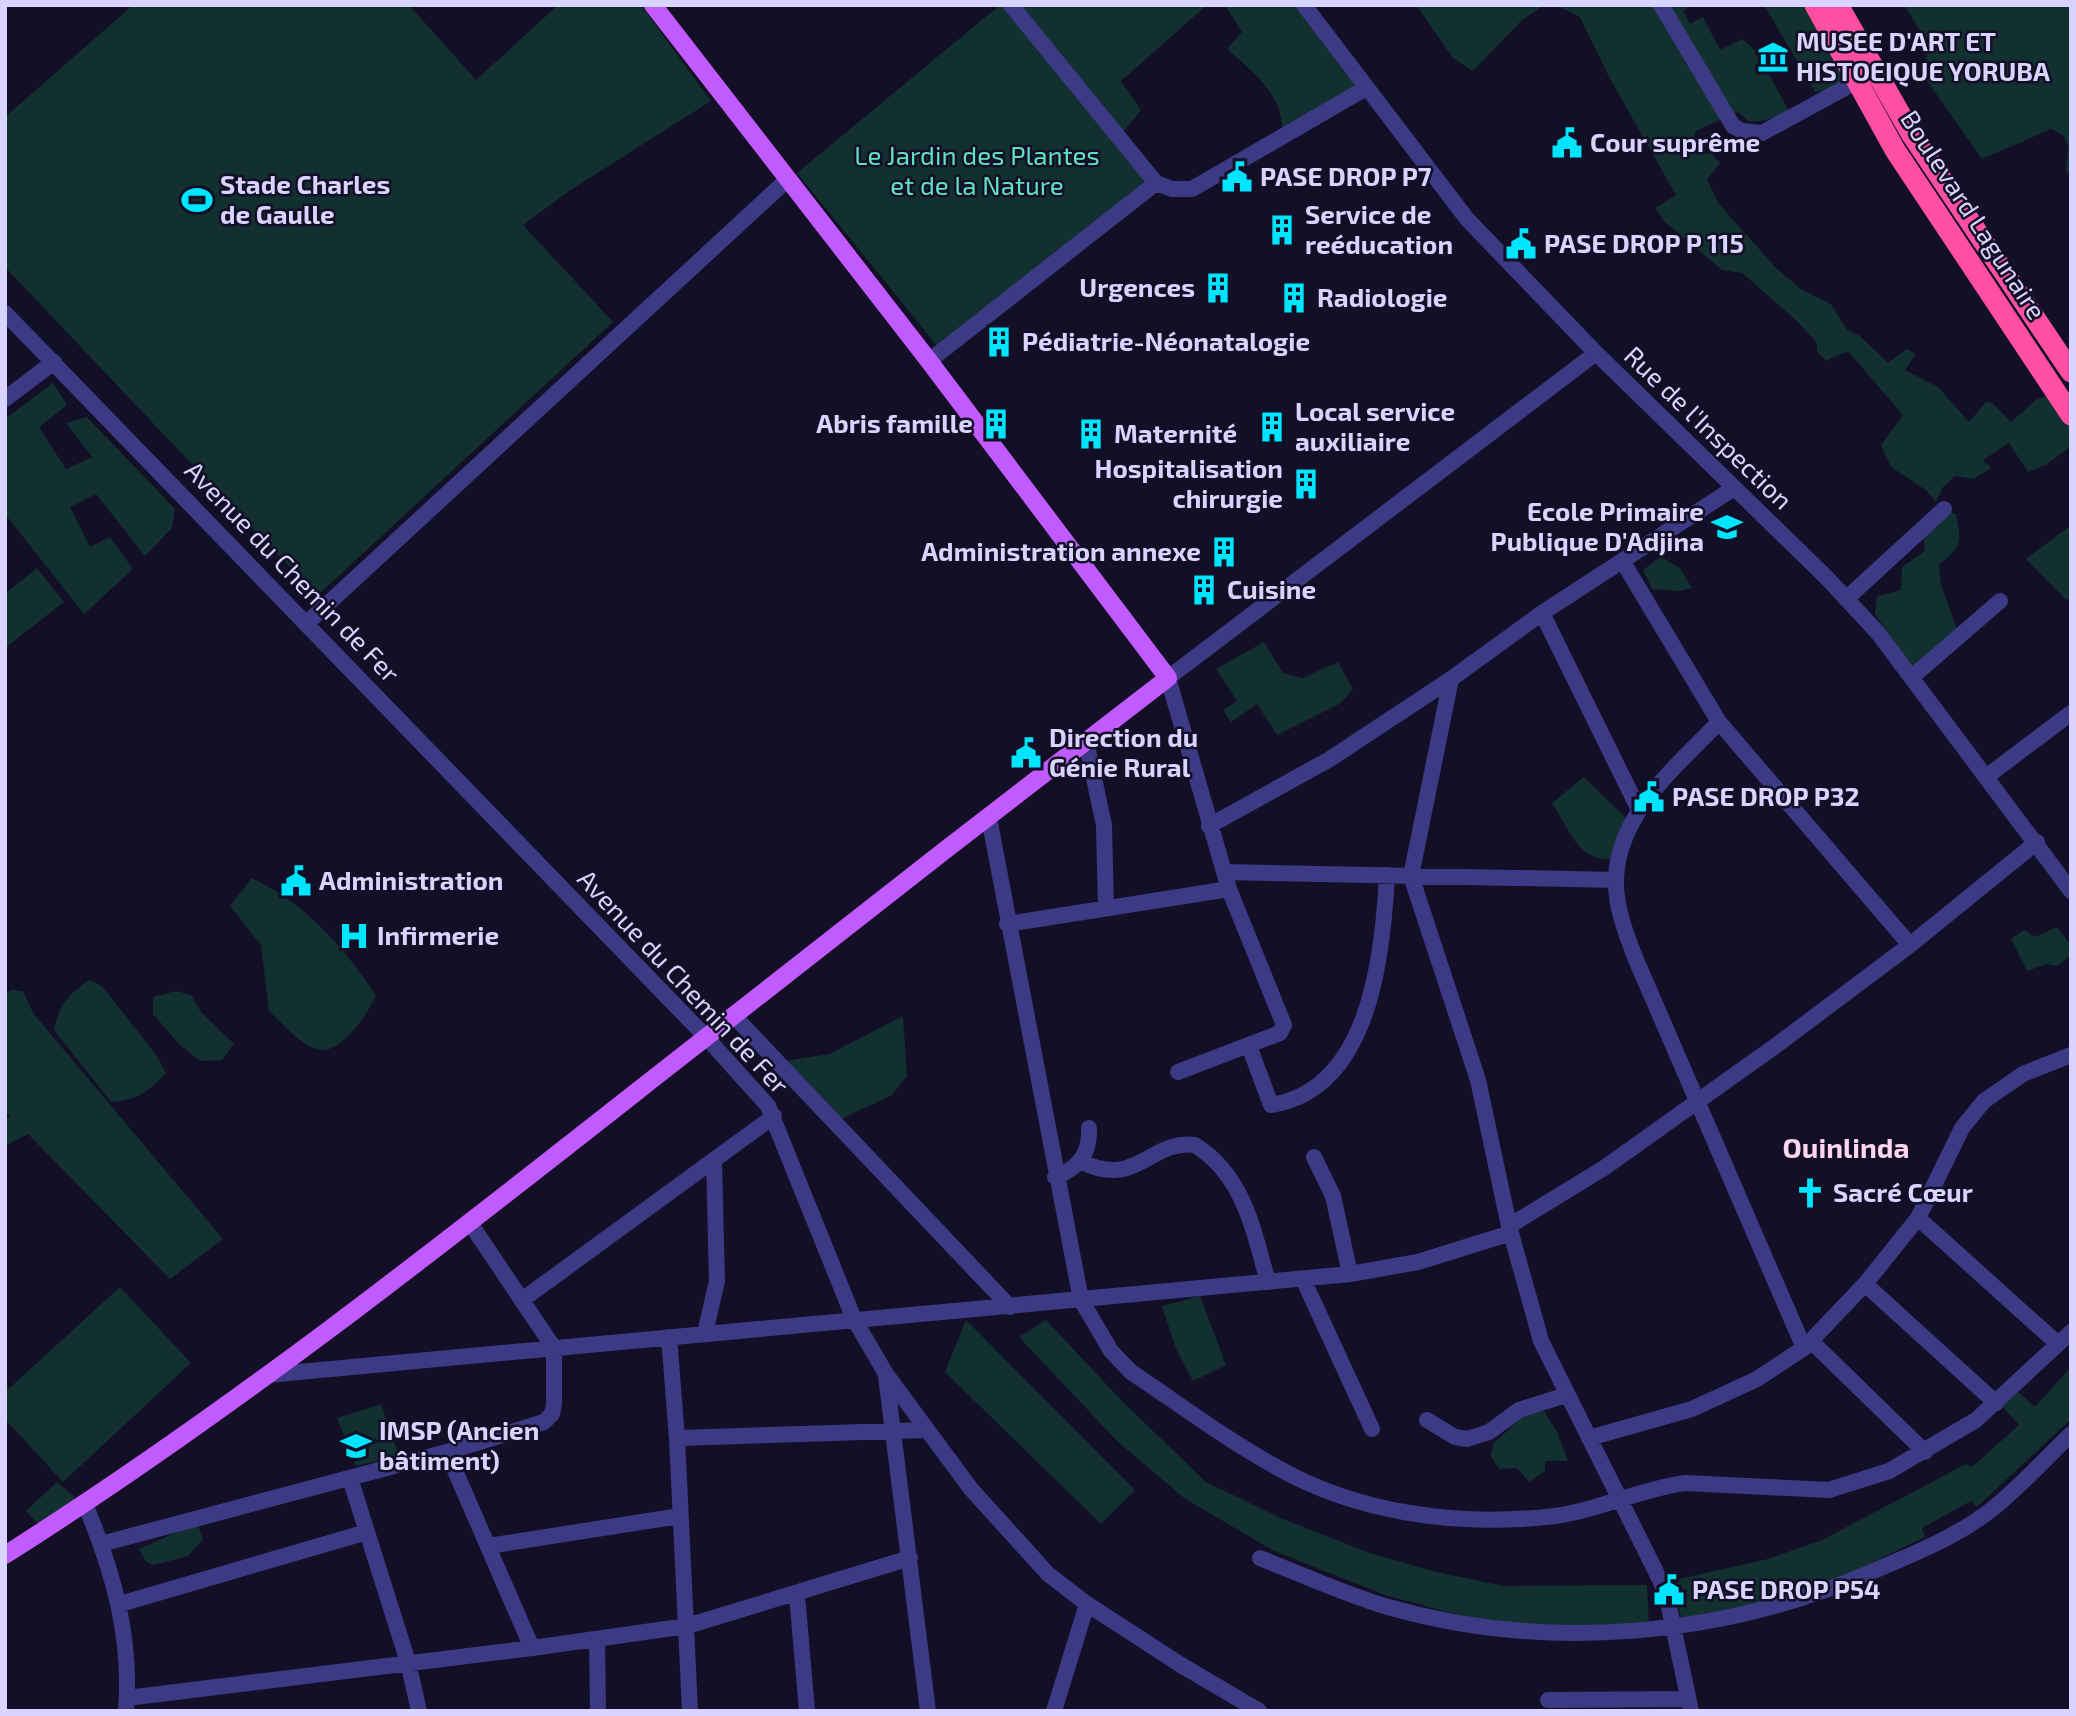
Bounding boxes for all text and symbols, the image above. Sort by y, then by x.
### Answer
place label: MUSEE D'ART ET HISTOEIQUE YORUBA [1796,25,2050,87]
museum icon: MUSEE D'ART ET HISTOEIQUE YORUBA [1756,40,1790,74]
street label: Boulevard Lagunaire [1895,104,2053,325]
public building icon: Cour suprême [1550,126,1584,160]
place label: Cour suprême [1590,126,1760,157]
park label: Le Jardin des Plantes et de la Nature [854,139,1100,200]
public building icon: PASE DROP P7 [1220,160,1254,194]
place label: PASE DROP P7 [1260,160,1432,191]
place label: Stade Charles de Gaulle [220,168,390,229]
sports icon: Stade Charles de Gaulle [180,183,214,217]
place label: Service de reéducation [1305,198,1453,259]
building icon: Service de reéducation [1265,213,1299,247]
public building icon: PASE DROP P 115 [1504,227,1538,261]
place label: PASE DROP P 115 [1544,227,1744,258]
place label: Urgences [1079,271,1195,302]
building icon: Urgences [1201,271,1235,305]
building icon: Radiologie [1277,281,1311,315]
place label: Radiologie [1317,281,1448,312]
building icon: Pédiatrie-Néonatalogie [982,325,1016,359]
place label: Pédiatrie-Néonatalogie [1022,325,1310,356]
street label: Rue de l'Inspection [1619,339,1799,515]
place label: Local service auxiliaire [1295,395,1455,456]
place label: Abris famille [816,407,973,438]
building icon: Abris famille [979,407,1013,441]
building icon: Local service auxiliaire [1255,410,1289,444]
building icon: Maternité [1074,417,1108,451]
place label: Maternité [1114,417,1237,448]
place label: Hospitalisation chirurgie [1094,452,1283,513]
street label: Avenue du Chemin de Fer [179,454,407,688]
building icon: Hospitalisation chirurgie [1289,467,1323,501]
place label: Ecole Primaire Publique D'Adjina [1491,495,1704,556]
school or university icon: Ecole Primaire Publique D'Adjina [1710,510,1744,544]
place label: Administration annexe [921,535,1201,566]
building icon: Administration annexe [1207,535,1241,569]
building icon: Cuisine [1187,573,1221,607]
place label: Cuisine [1227,573,1316,604]
place label: Direction du Génie Rural [1049,721,1198,782]
public building icon: Direction du Génie Rural [1009,736,1043,770]
public building icon: PASE DROP P32 [1632,780,1666,814]
place label: PASE DROP P32 [1672,780,1860,811]
street label: Avenue du Chemin de Fer [572,862,796,1099]
public building icon: Administration [279,864,313,898]
place label: Administration [319,864,504,895]
hospital icon: Infirmerie [337,919,371,953]
place label: Infirmerie [377,919,499,950]
district label: Ouinlinda [1783,1130,1909,1164]
church icon: Sacré Cœur [1793,1176,1827,1210]
place label: Sacré Cœur [1833,1176,1973,1207]
place label: IMSP (Ancien bâtiment) [379,1414,539,1475]
school or university icon: IMSP (Ancien bâtiment) [339,1429,373,1463]
public building icon: PASE DROP P54 [1652,1573,1686,1607]
place label: PASE DROP P54 [1692,1573,1881,1604]

